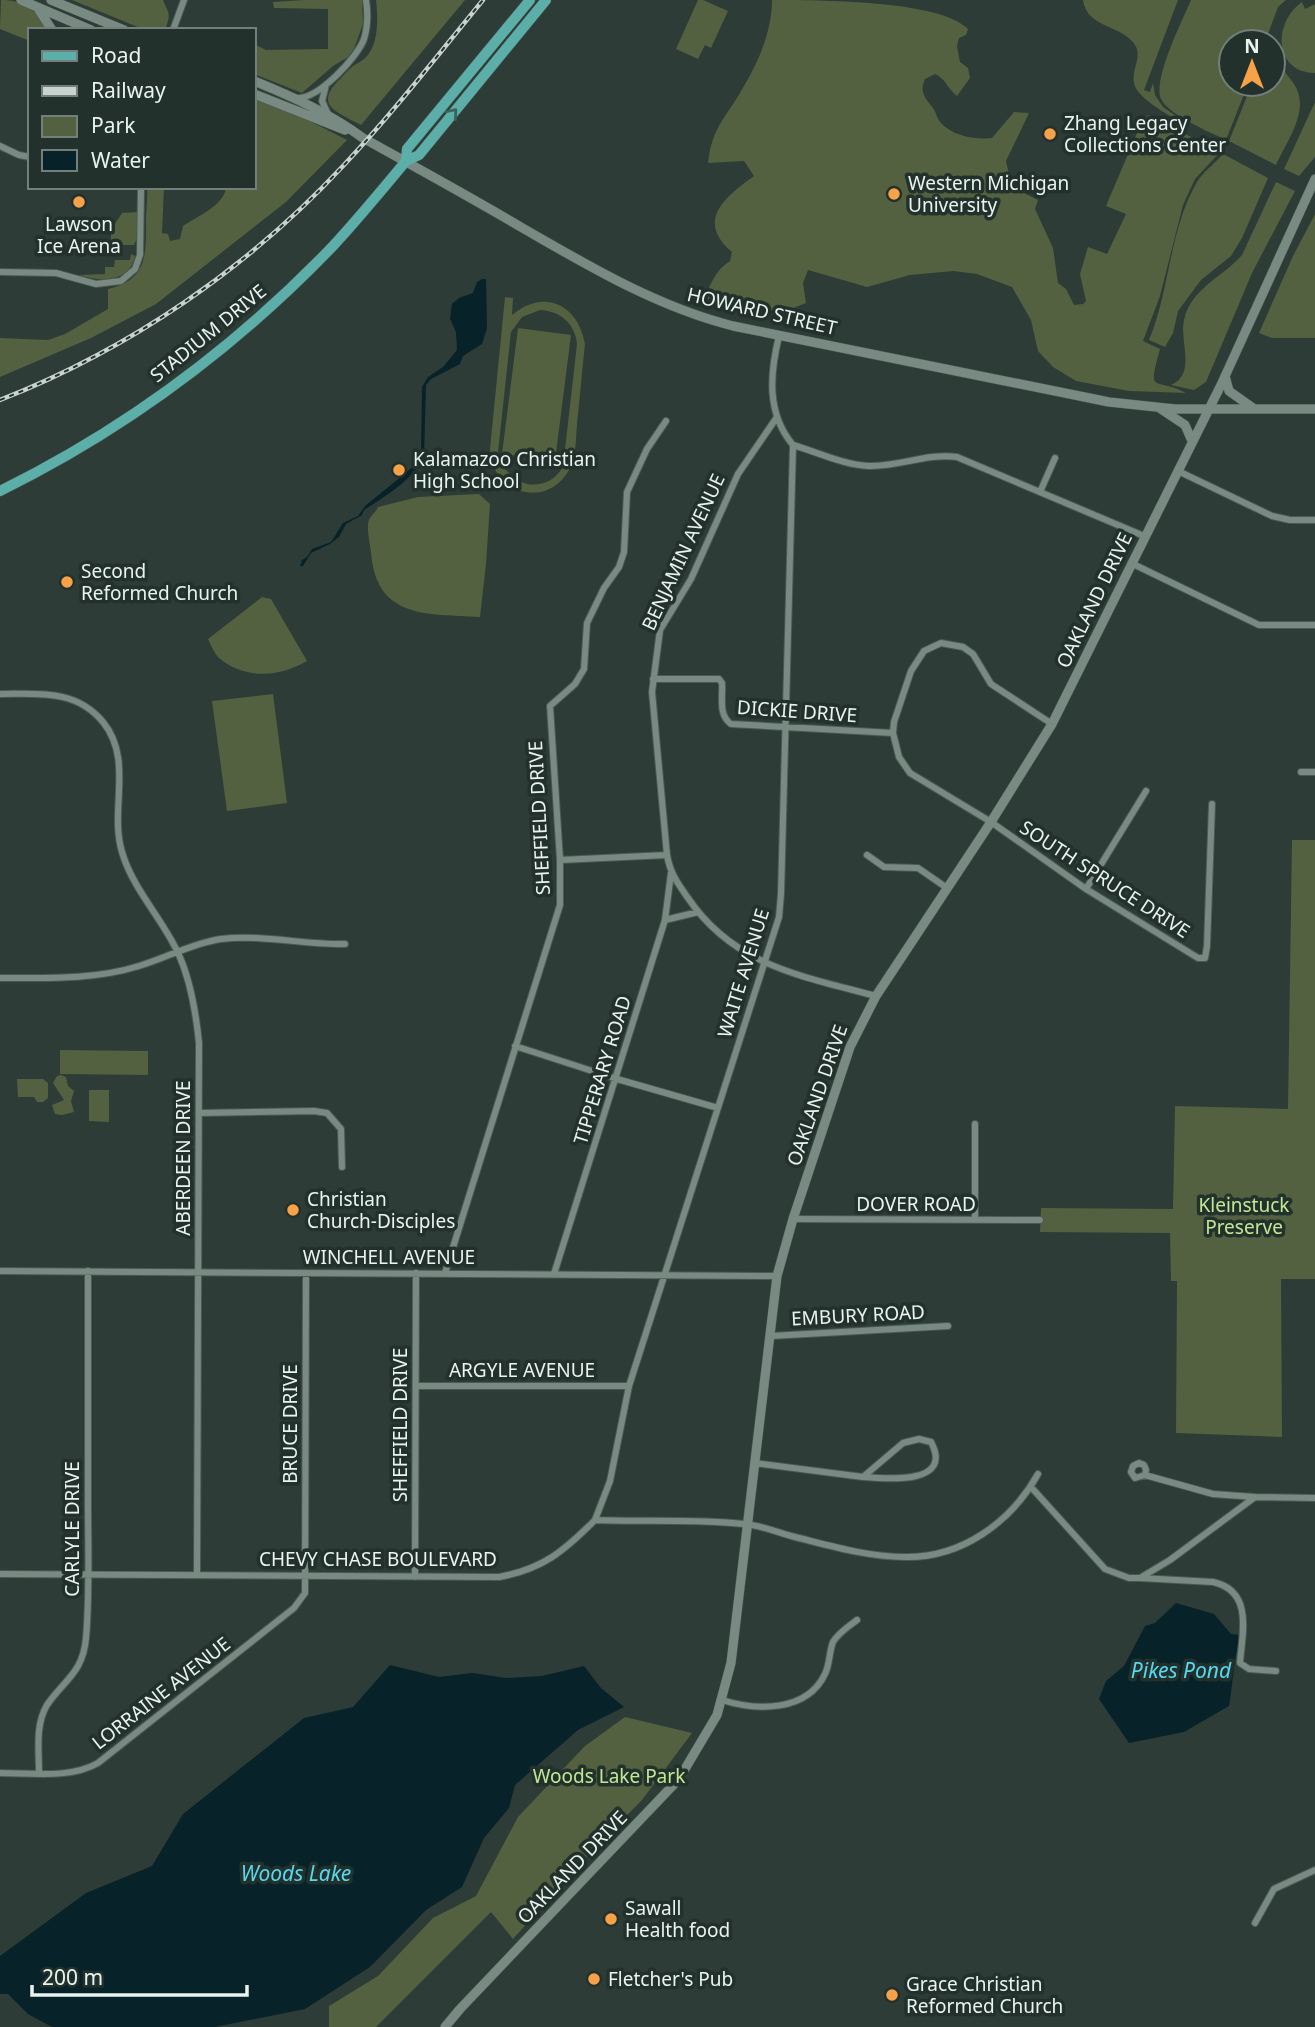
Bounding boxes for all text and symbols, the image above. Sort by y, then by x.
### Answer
legend [28,28,256,189]
north arrow [1217,28,1287,98]
text: N [1244,33,1260,59]
text: Road [91,41,141,69]
text: Railway [91,76,166,104]
one-way arrow [444,108,457,121]
place label: Zhang Legacy Collections Center [1064,110,1226,158]
text: Park [91,111,136,139]
marker: Zhang Legacy Collections Center [1042,126,1058,142]
text: Water [91,146,150,174]
place label: Western Michigan University [908,170,1069,218]
marker: Western Michigan University [886,186,902,202]
marker: Lawson Ice Arena [71,194,87,210]
place label: Lawson Ice Arena [37,211,121,259]
street label: STADIUM DRIVE [145,278,271,388]
street label: HOWARD STREET [685,281,840,341]
place label: Kalamazoo Christian High School [413,446,596,494]
marker: Kalamazoo Christian High School [391,462,407,478]
street label: BENJAMIN AVENUE [635,469,731,635]
street label: OAKLAND DRIVE [1050,528,1138,672]
place label: Second Reformed Church [81,558,238,606]
marker: Second Reformed Church [59,574,75,590]
street label: DICKIE DRIVE [736,694,858,728]
street label: SHEFFIELD DRIVE [522,740,556,896]
street label: SOUTH SPRUCE DRIVE [1015,814,1195,944]
street label: WAITE AVENUE [711,905,775,1041]
street label: TIPPERARY ROAD [567,992,637,1148]
street label: OAKLAND DRIVE [781,1021,853,1169]
street label: ABERDEEN DRIVE [170,1080,196,1236]
place label: Christian Church-Disciples [307,1186,455,1234]
street label: DOVER ROAD [856,1191,976,1217]
park label: Kleinstuck Preserve [1199,1192,1290,1240]
marker: Christian Church-Disciples [285,1202,301,1218]
street label: WINCHELL AVENUE [303,1244,475,1270]
street label: EMBURY ROAD [790,1299,926,1331]
street label: SHEFFIELD DRIVE [387,1348,413,1502]
street label: ARGYLE AVENUE [449,1357,595,1383]
street label: BRUCE DRIVE [277,1364,303,1484]
street label: CARLYLE DRIVE [59,1461,85,1597]
street label: CHEVY CHASE BOULEVARD [259,1546,497,1572]
street label: LORRAINE AVENUE [86,1631,236,1755]
water label: Pikes Pond [1131,1656,1232,1684]
park label: Woods Lake Park [533,1763,685,1789]
street label: OAKLAND DRIVE [511,1805,633,1929]
water label: Woods Lake [241,1859,351,1887]
place label: Sawall Health food [625,1895,730,1943]
marker: Sawall Health food [603,1911,619,1927]
scale bar [32,1954,247,1998]
text: 200 m [42,1963,103,1991]
place label: Fletcher's Pub [608,1966,733,1992]
marker: Fletcher's Pub [586,1971,602,1987]
place label: Grace Christian Reformed Church [906,1971,1063,2019]
marker: Grace Christian Reformed Church [884,1987,900,2003]

